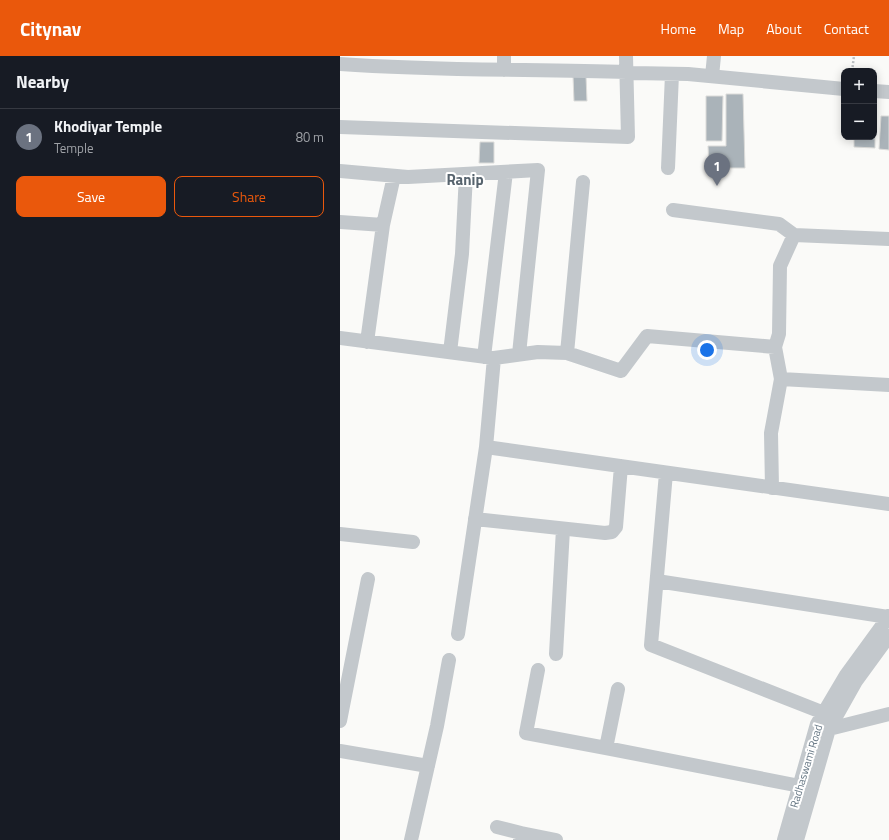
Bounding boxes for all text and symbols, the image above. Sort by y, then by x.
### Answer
text: Citynav [20,14,81,43]
text: Home [661,18,696,39]
text: Map [718,18,744,39]
text: About [766,18,802,39]
text: Contact [824,18,869,39]
map controls [841,68,877,140]
button: + [841,68,877,104]
text: Nearby [16,69,69,95]
button: − [841,104,877,140]
text: Khodiyar Temple [54,115,162,138]
text: 1 [25,127,33,147]
text: 80 m [296,127,324,147]
text: Temple [54,138,94,158]
pin: 1 [704,153,730,186]
district label: Ranip [446,168,484,191]
button: Save [16,176,166,217]
button: Share [174,176,324,217]
your location [697,340,717,360]
street label: Radhaswami Road [786,722,826,810]

